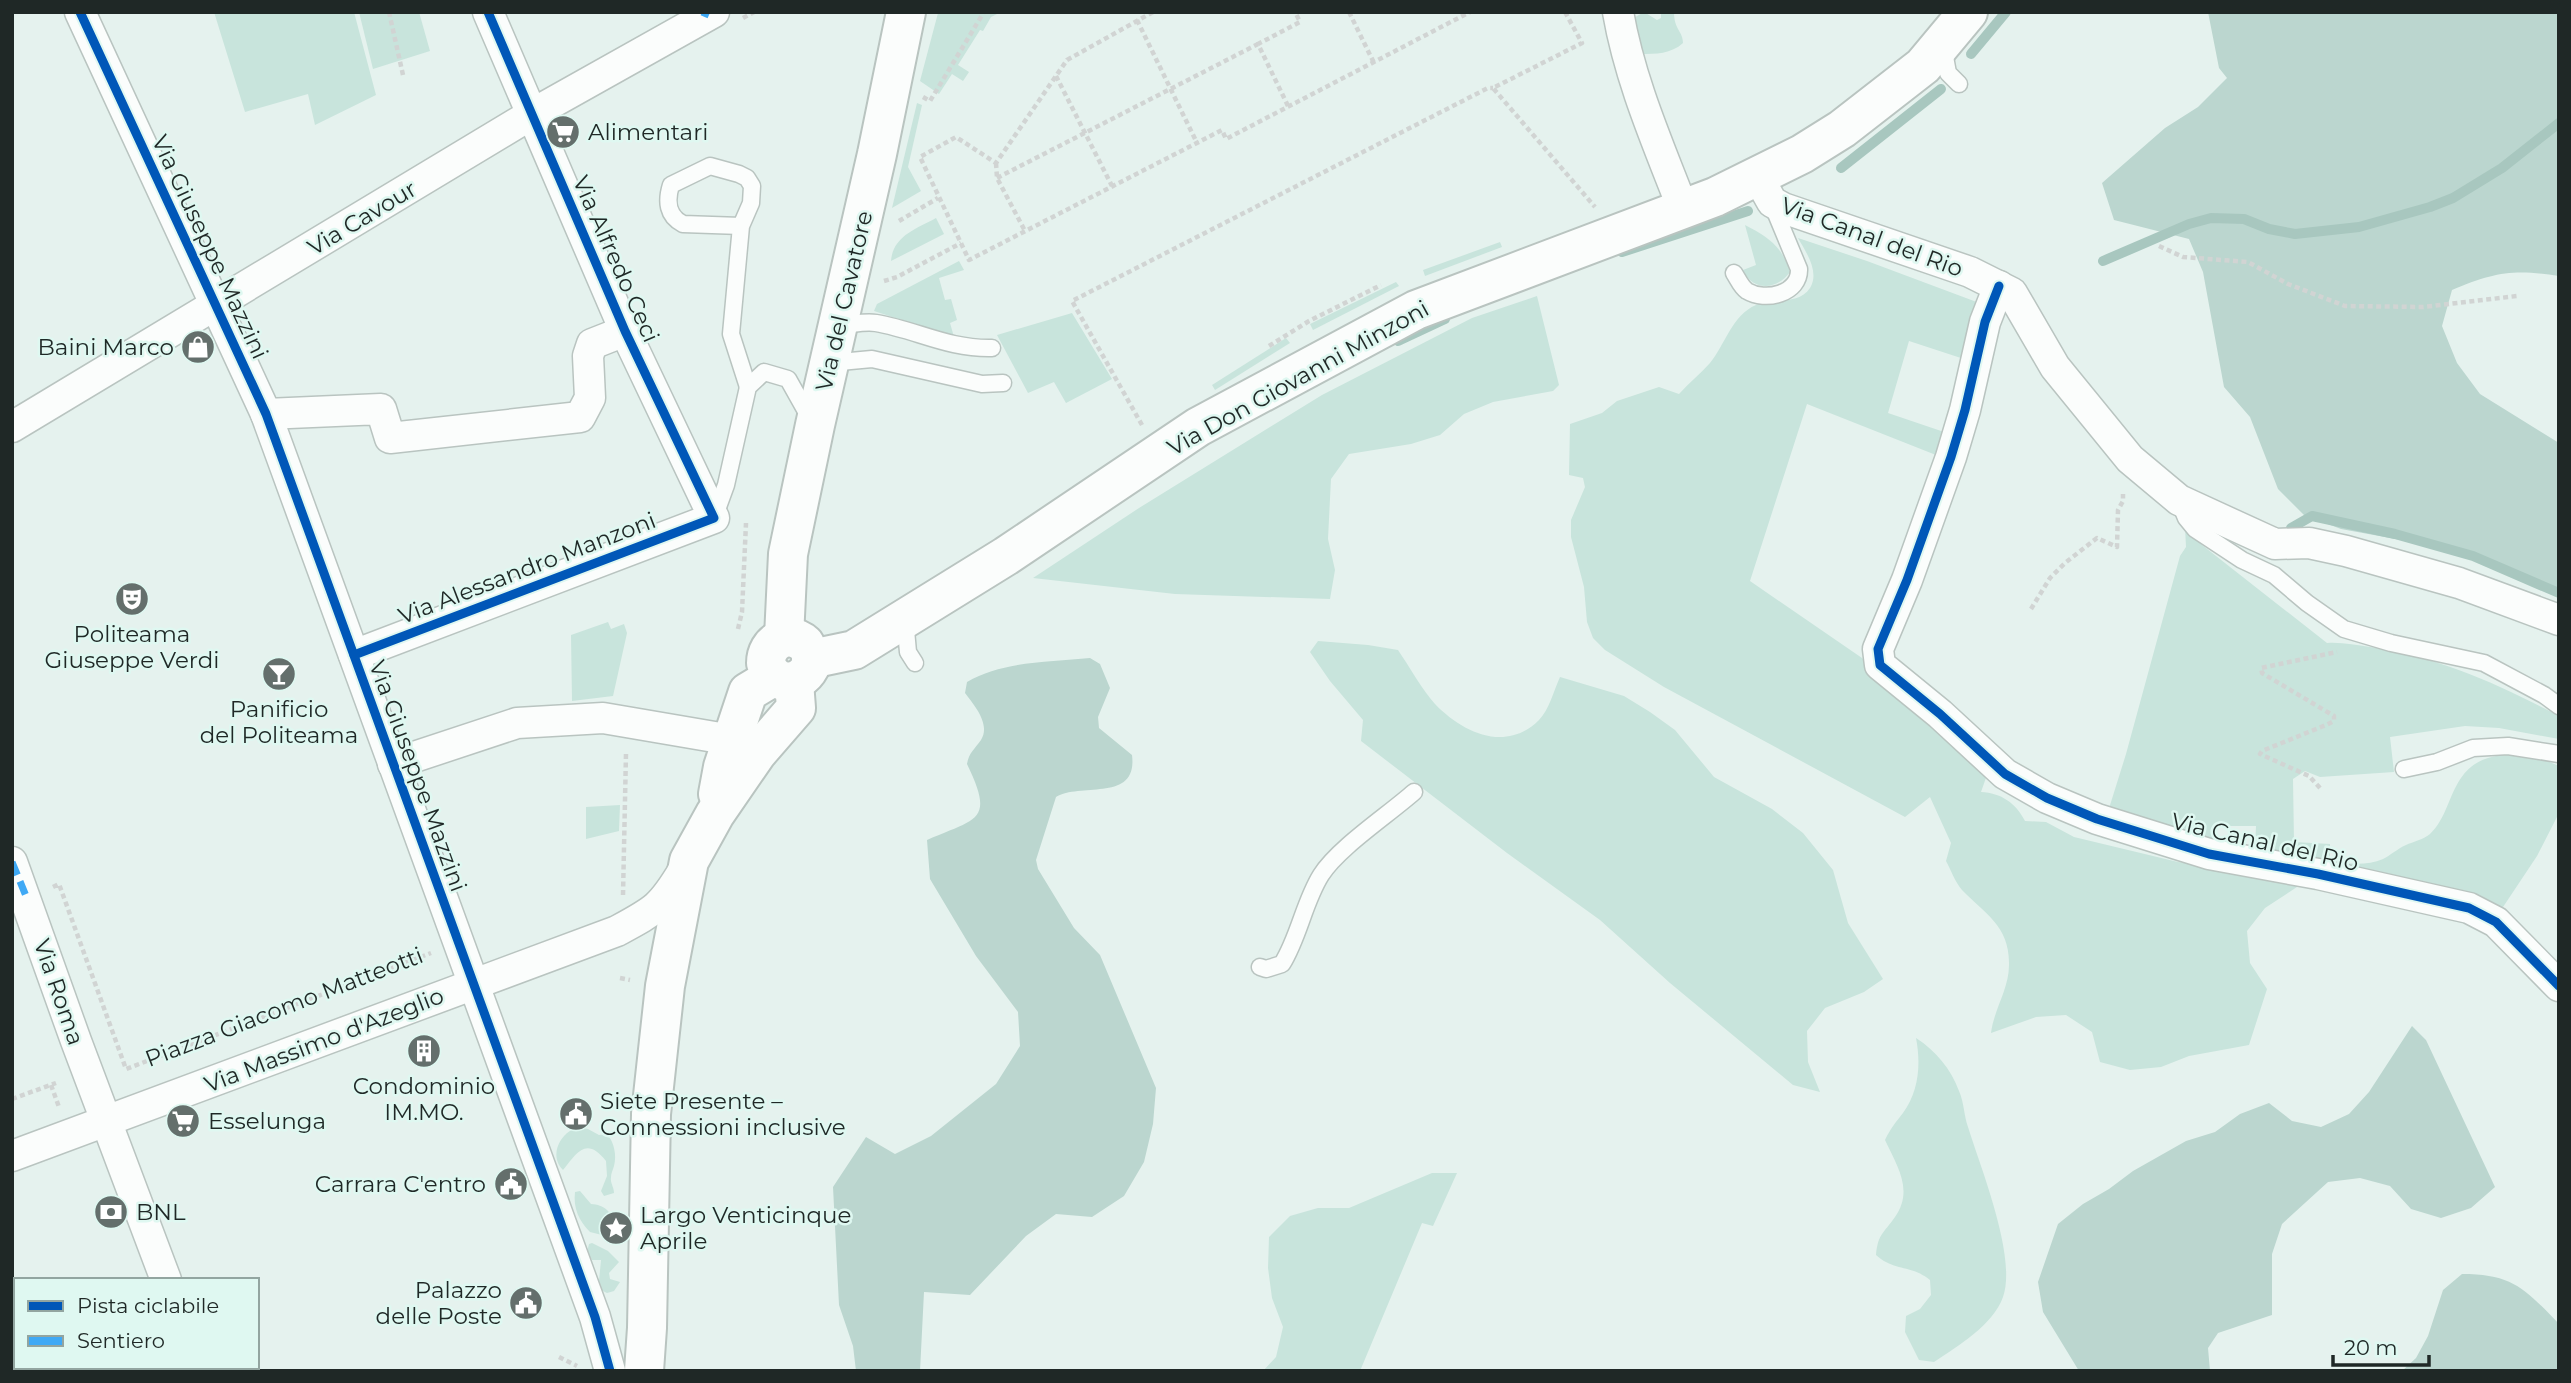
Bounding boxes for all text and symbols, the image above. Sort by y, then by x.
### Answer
supermarket icon: Alimentari [544,113,582,151]
place label: Alimentari [588,118,708,146]
street label: Via Giuseppe Mazzini [146,130,274,364]
street label: Via Alfredo Ceci [567,171,665,347]
street label: Via Cavour [302,175,422,261]
street label: Via Canal del Rio [1777,191,1967,283]
street label: Via del Cavatore [810,208,878,394]
street label: Via Don Giovanni Minzoni [1162,294,1434,462]
shop icon: Baini Marco [179,328,217,366]
place label: Baini Marco [38,333,174,361]
street label: Via Alessandro Manzoni [394,506,660,630]
theatre icon: Politeama Giuseppe Verdi [113,580,151,618]
place label: Politeama Giuseppe Verdi [44,620,220,674]
bar icon: Panificio del Politeama [260,655,298,693]
street label: Via Giuseppe Mazzini [363,657,473,895]
place label: Panificio del Politeama [200,695,358,749]
street label: Via Canal del Rio [2169,807,2361,877]
street label: Via Roma [28,935,90,1049]
street label: Piazza Giacomo Matteotti [141,941,427,1073]
street label: Via Massimo d'Azeglio [200,981,448,1099]
building icon: Condominio IM.MO. [405,1032,443,1070]
place label: Condominio IM.MO. [353,1072,495,1126]
place label: Siete Presente – Connessioni inclusive [600,1087,846,1141]
public building icon: Siete Presente – Connessioni inclusive [557,1095,595,1133]
supermarket icon: Esselunga [164,1102,202,1140]
place label: Esselunga [208,1107,326,1135]
public building icon: Carrara C'entro [492,1165,530,1203]
place label: Carrara C'entro [315,1170,486,1198]
bank icon: BNL [92,1193,130,1231]
place label: BNL [136,1198,186,1226]
place label: Largo Venticinque Aprile [640,1201,851,1255]
place icon: Largo Venticinque Aprile [597,1209,635,1247]
place label: Palazzo delle Poste [376,1276,502,1330]
legend [14,1278,259,1369]
public building icon: Palazzo delle Poste [507,1284,545,1322]
text: Pista ciclabile [77,1293,219,1318]
scale bar [2333,1324,2429,1368]
text: Sentiero [77,1328,165,1353]
text: 20 m [2344,1335,2398,1360]

